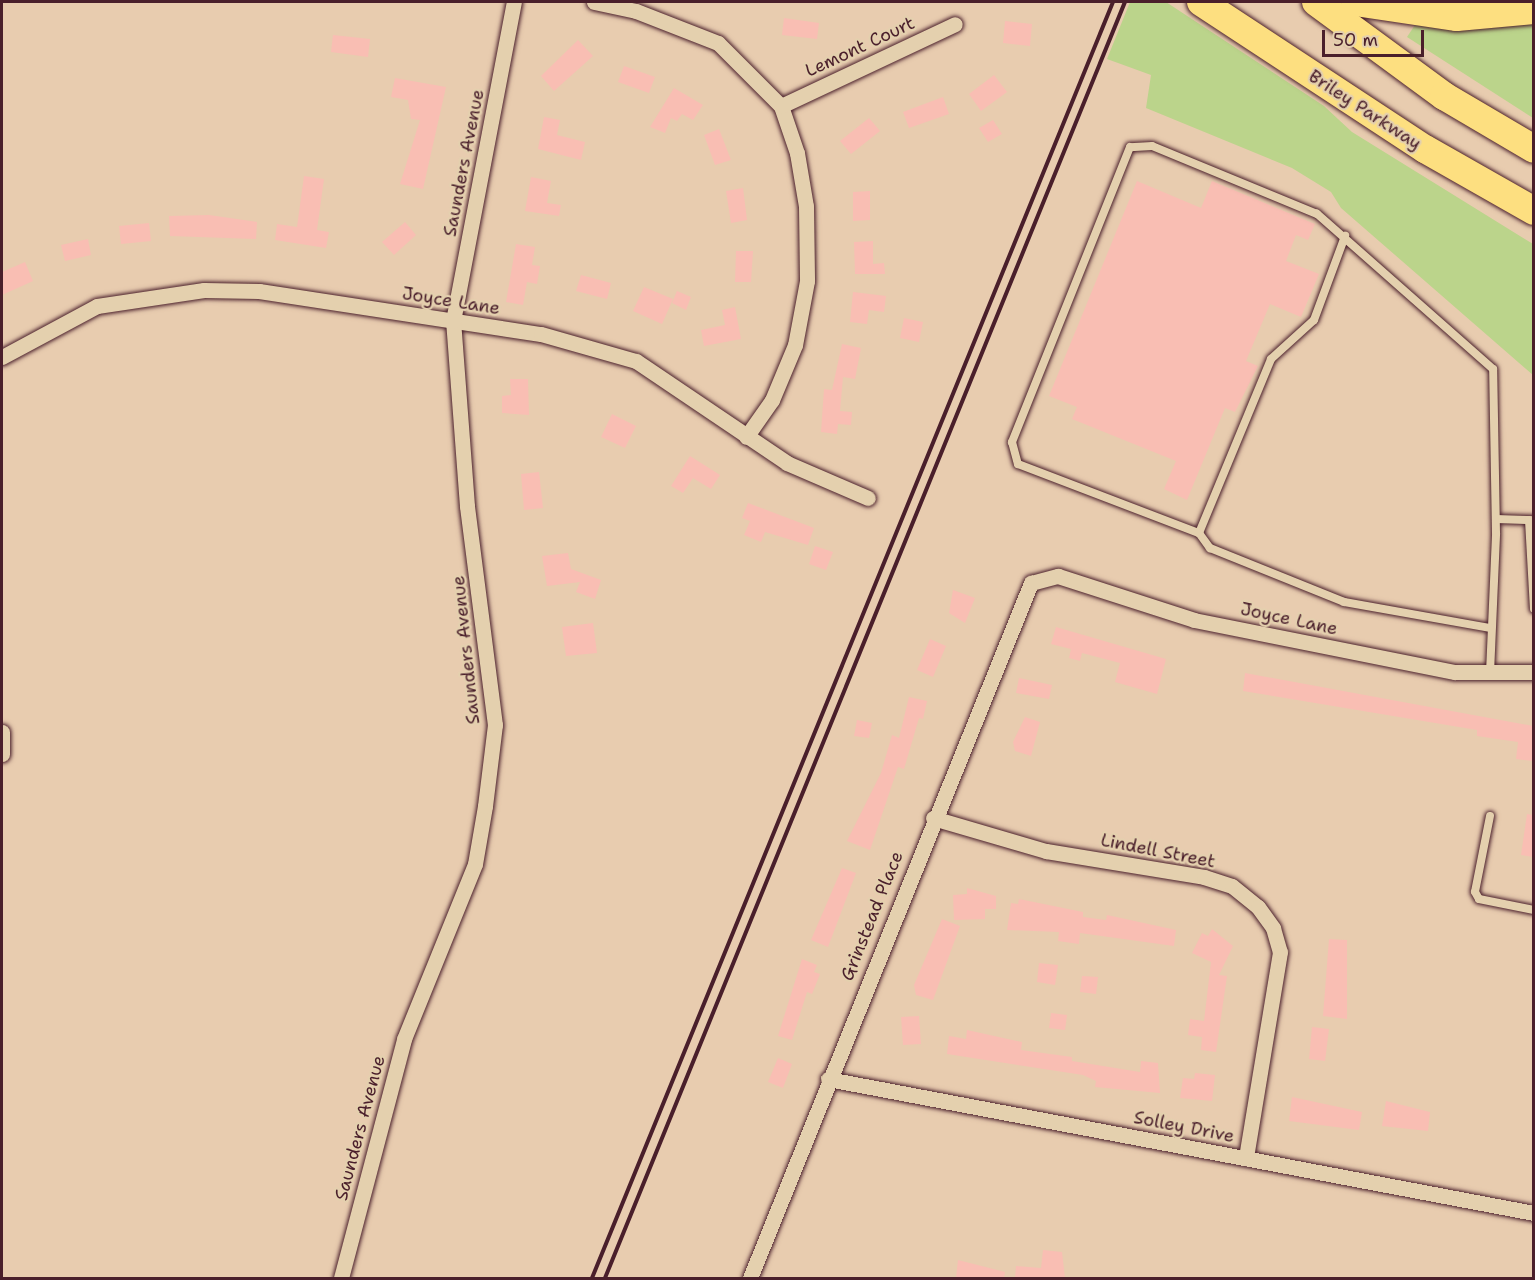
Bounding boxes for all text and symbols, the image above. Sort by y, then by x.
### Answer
street label: Lemont Court [802,12,918,82]
scale bar [1325,18,1427,56]
text: 50 m [1333,28,1378,52]
street label: Briley Parkway [1305,65,1425,155]
street label: Saunders Avenue [439,88,489,238]
street label: Joyce Lane [401,283,501,319]
street label: Saunders Avenue [447,575,485,725]
street label: Joyce Lane [1238,598,1340,640]
street label: Lindell Street [1099,829,1217,873]
street label: Grinstead Place [836,848,908,984]
street label: Saunders Avenue [330,1053,390,1203]
street label: Solley Drive [1132,1107,1236,1147]

